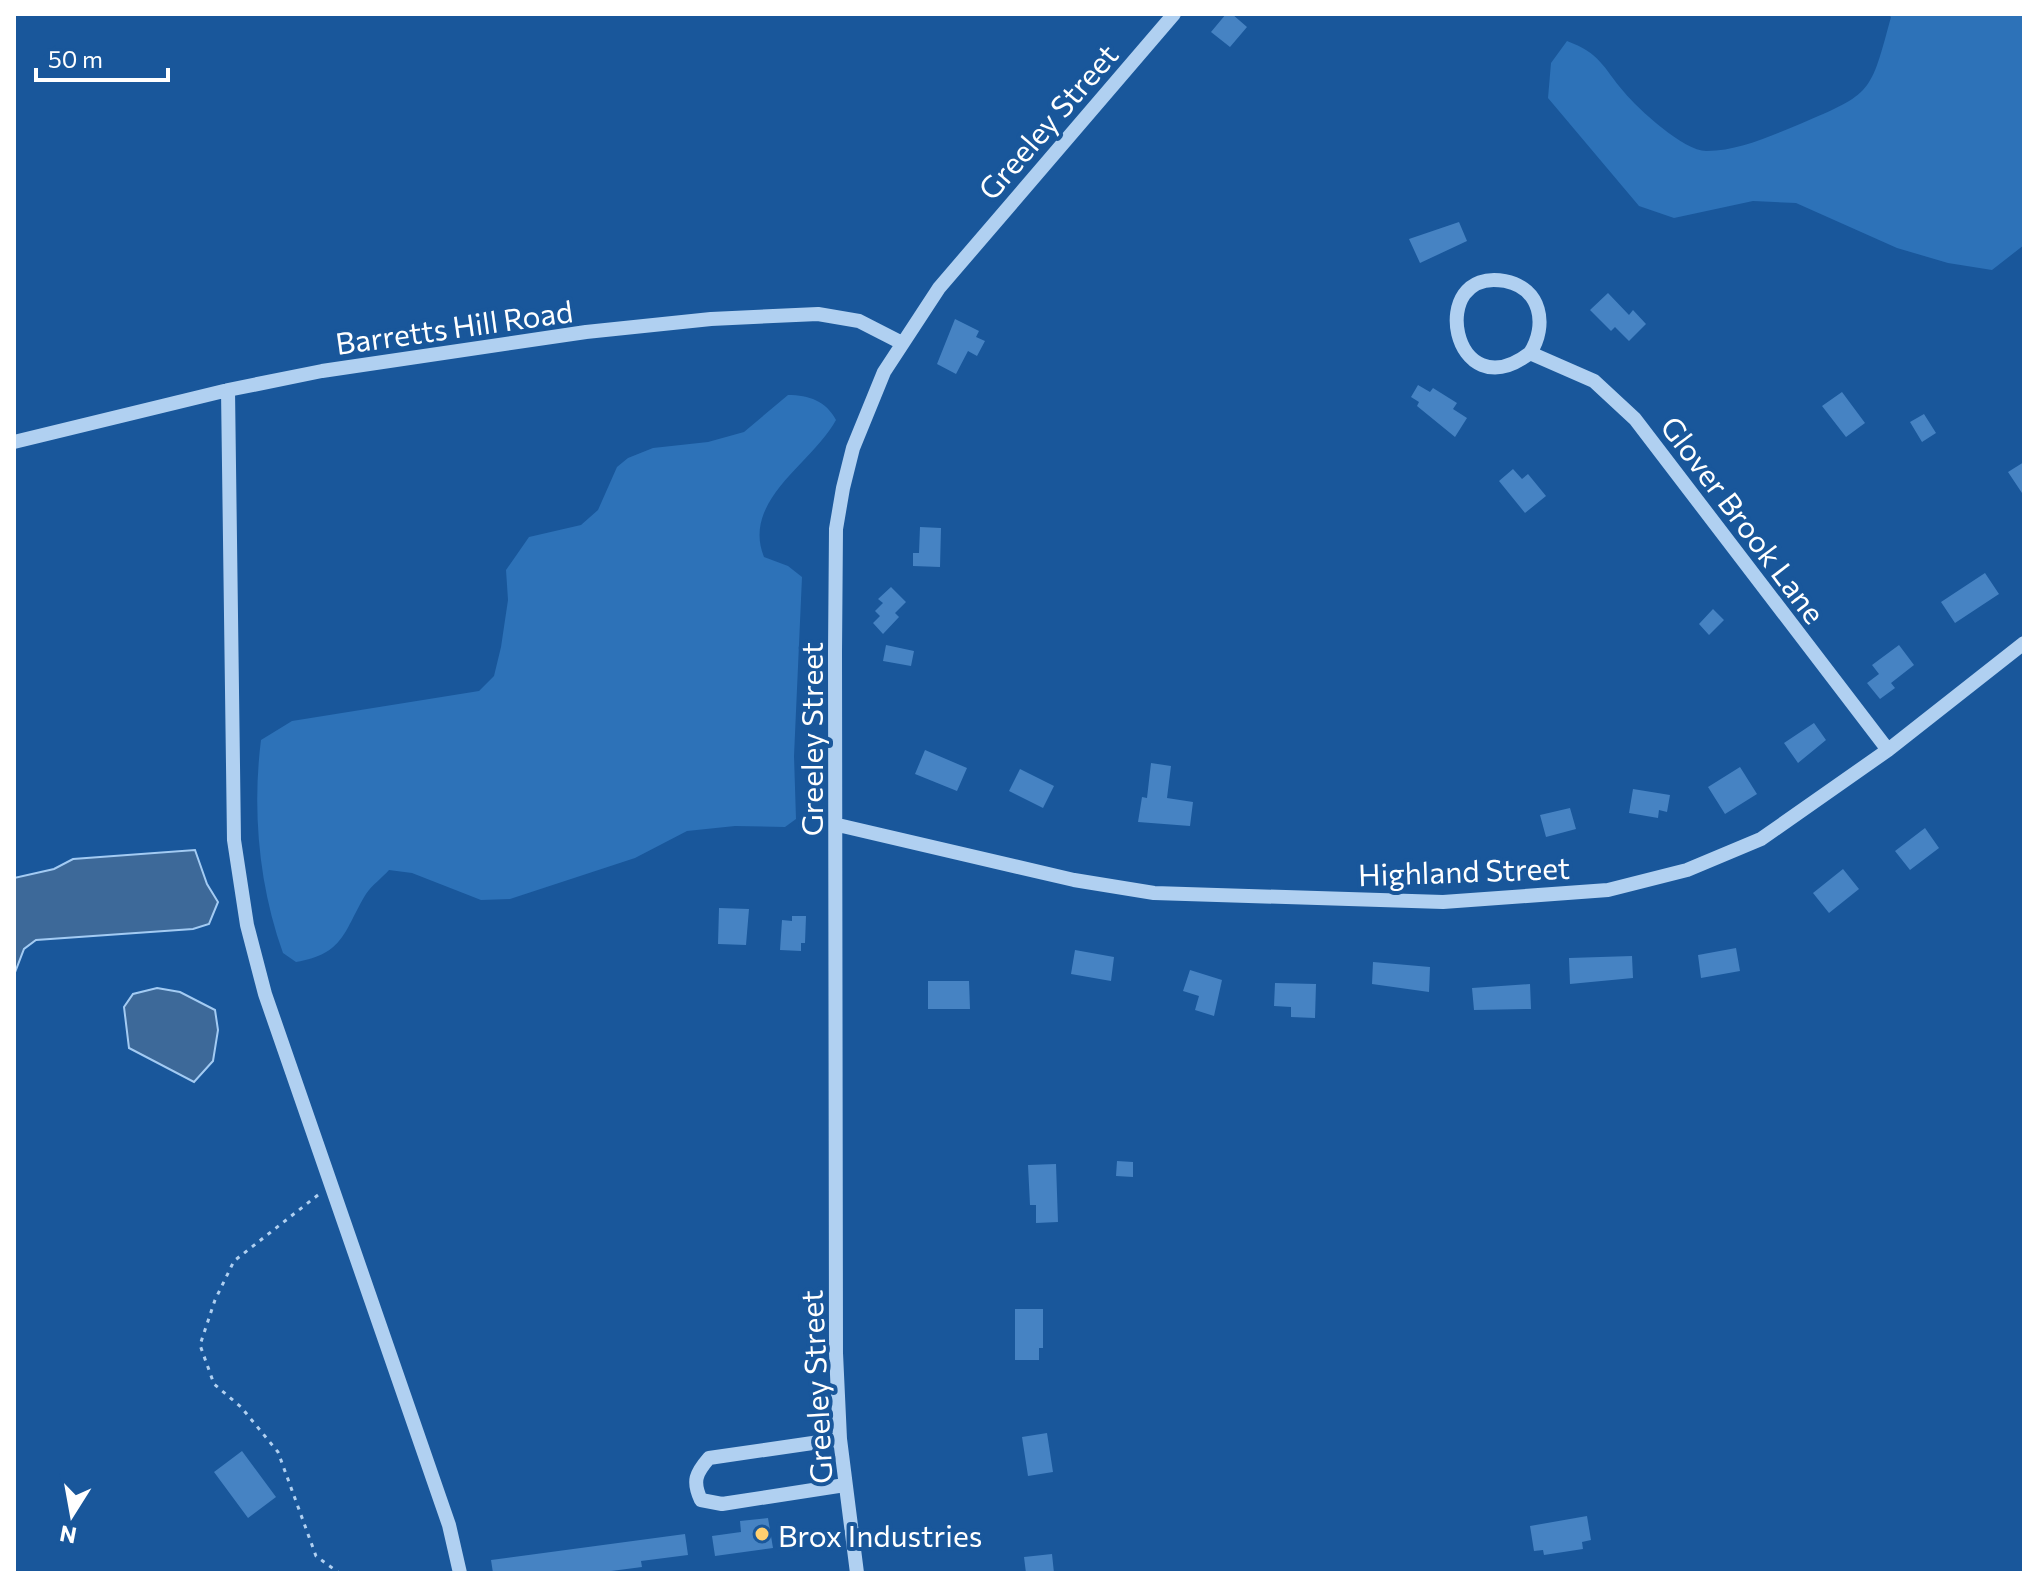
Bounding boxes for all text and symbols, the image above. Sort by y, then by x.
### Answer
scale bar [36,32,168,82]
street label: Greeley Street [969,36,1125,206]
text: 50 m [48,44,103,73]
street label: Barretts Hill Road [333,291,575,361]
street label: Glover Brook Lane [1654,408,1834,630]
street label: Greeley Street [792,642,829,836]
street label: Highland Street [1357,848,1571,892]
street label: Greeley Street [791,1289,839,1485]
north arrow [32,1475,112,1555]
place label: Brox Industries [778,1516,982,1553]
text: N [57,1520,79,1550]
marker: Brox Industries [753,1525,771,1543]

